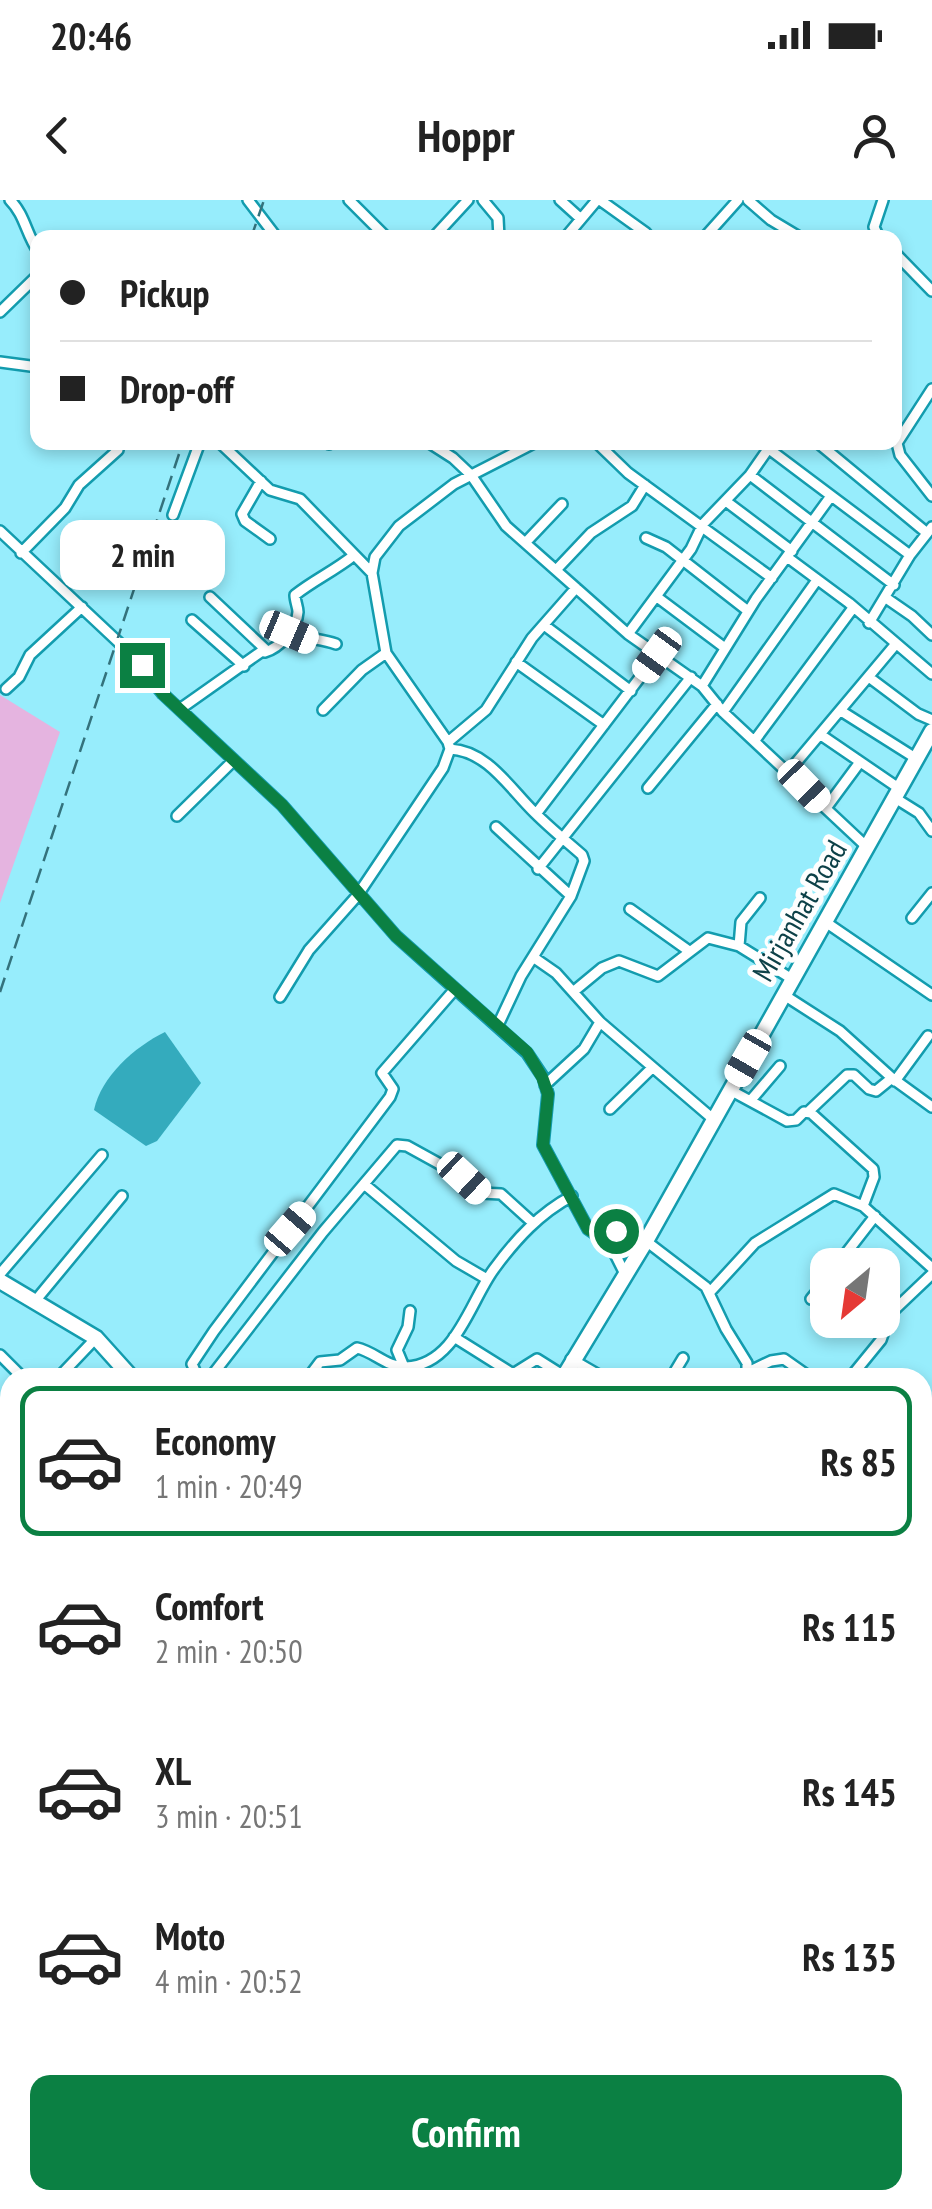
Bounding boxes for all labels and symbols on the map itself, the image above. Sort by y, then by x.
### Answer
callout: 2 min [59,520,224,590]
car [256,606,322,658]
car [627,622,687,688]
route end [120,643,165,688]
car [772,754,836,818]
street label: Mirjanhat Road [743,833,855,988]
car [720,1025,776,1091]
car [432,1147,496,1209]
car [259,1197,321,1261]
route start [594,1209,639,1254]
north arrow [810,1248,900,1338]

